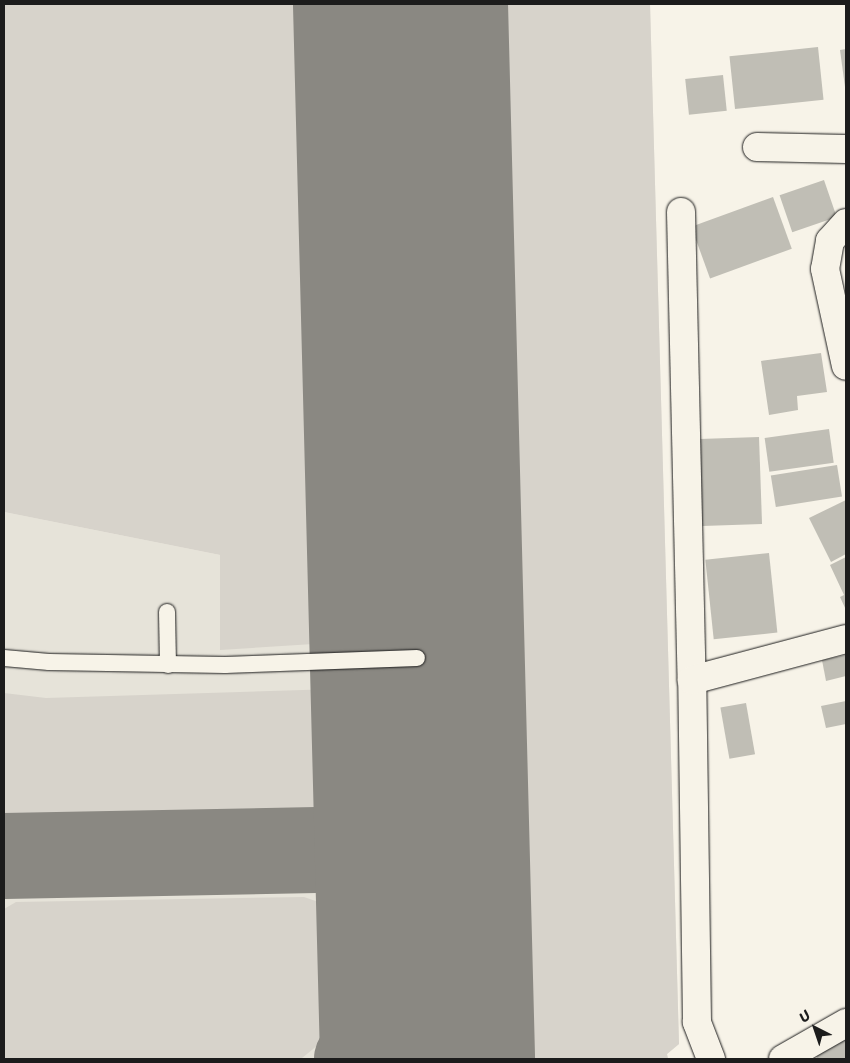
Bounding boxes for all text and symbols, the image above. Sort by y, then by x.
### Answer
north arrow [790,1003,840,1053]
text: U [793,1004,817,1029]

